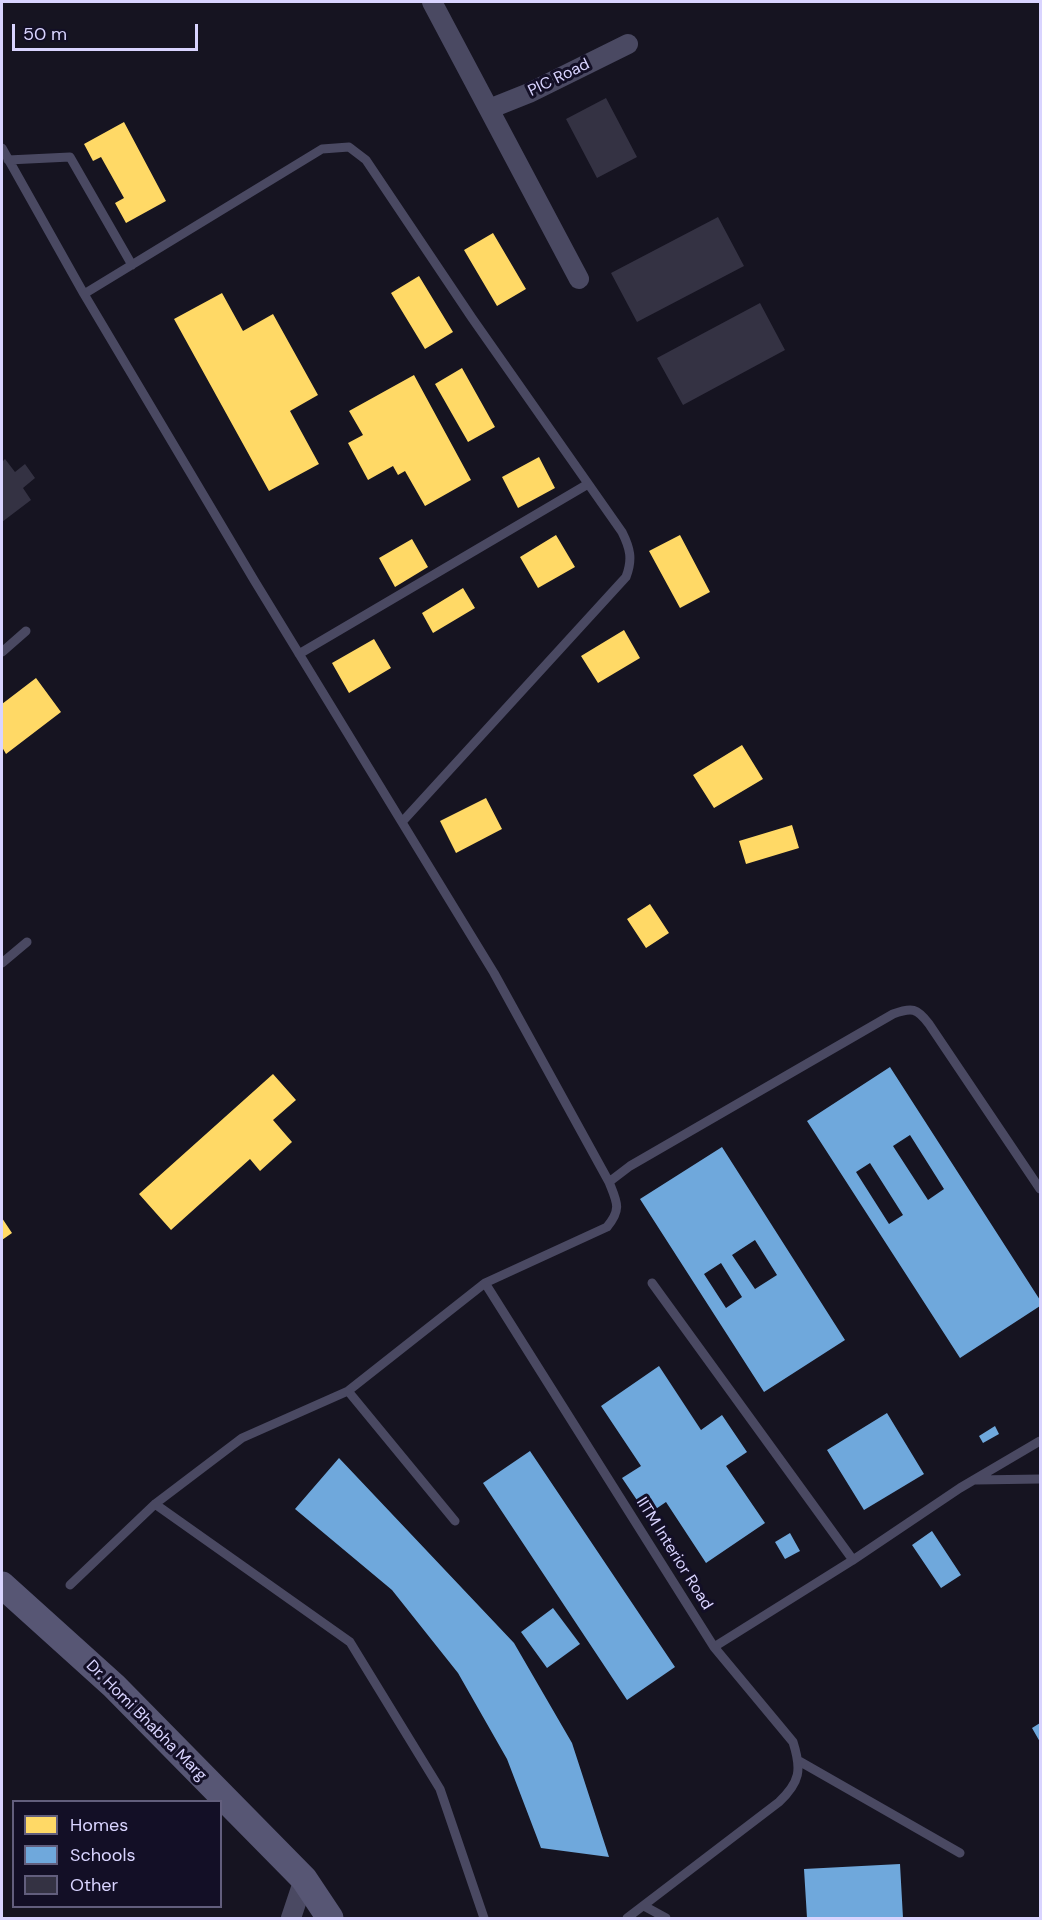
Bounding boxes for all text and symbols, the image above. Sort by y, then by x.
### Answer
scale bar [15,12,201,50]
text: 50 m [23,22,67,46]
street label: PIC Road [525,55,593,101]
street label: IITM Interior Road [632,1494,716,1614]
street label: Dr. Homi Bhabha Marg [82,1657,210,1785]
legend [12,1800,222,1908]
text: Homes [70,1813,128,1837]
text: Schools [70,1843,135,1867]
text: Other [70,1873,118,1897]

